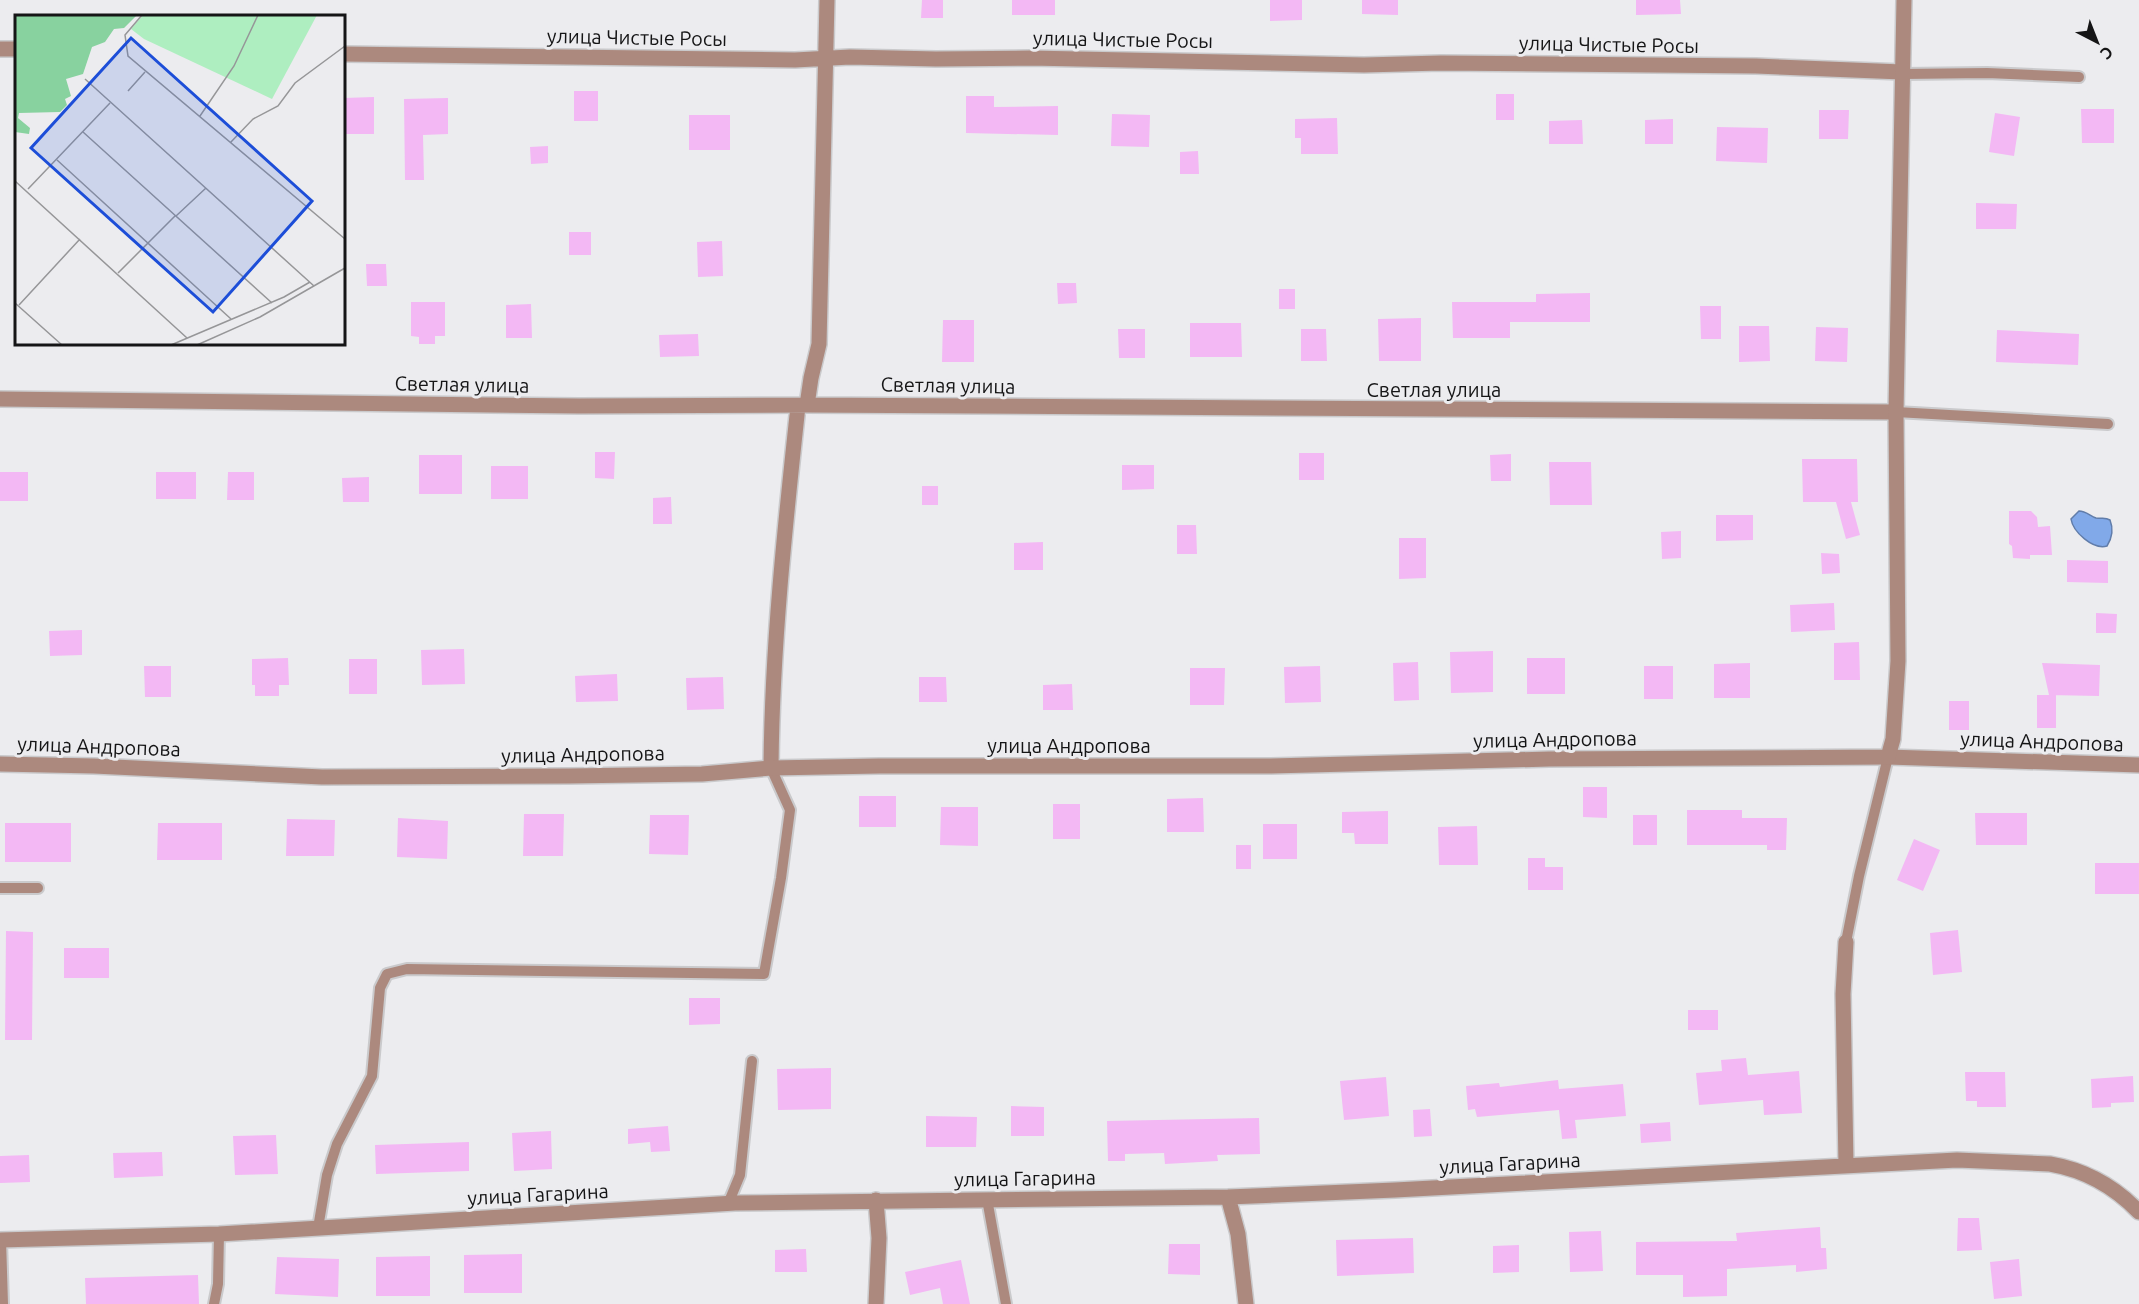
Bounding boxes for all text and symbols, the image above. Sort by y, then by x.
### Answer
north arrow [2067,12,2127,72]
inset map [15,15,345,345]
street label: улица Чистые Росы [547,24,727,50]
street label: улица Чистые Росы [1033,26,1213,52]
street label: улица Чистые Росы [1519,31,1699,57]
text: С [2097,43,2117,63]
street label: Светлая улица [394,371,530,397]
street label: Светлая улица [880,372,1016,398]
street label: Светлая улица [1367,378,1501,401]
street label: улица Андропова [1473,726,1637,752]
street label: улица Андропова [1960,727,2124,755]
street label: улица Андропова [17,732,181,760]
street label: улица Андропова [987,734,1151,757]
street label: улица Андропова [501,741,665,767]
street label: улица Гагарина [1439,1148,1581,1178]
street label: улица Гагарина [954,1165,1096,1191]
street label: улица Гагарина [467,1179,609,1209]

